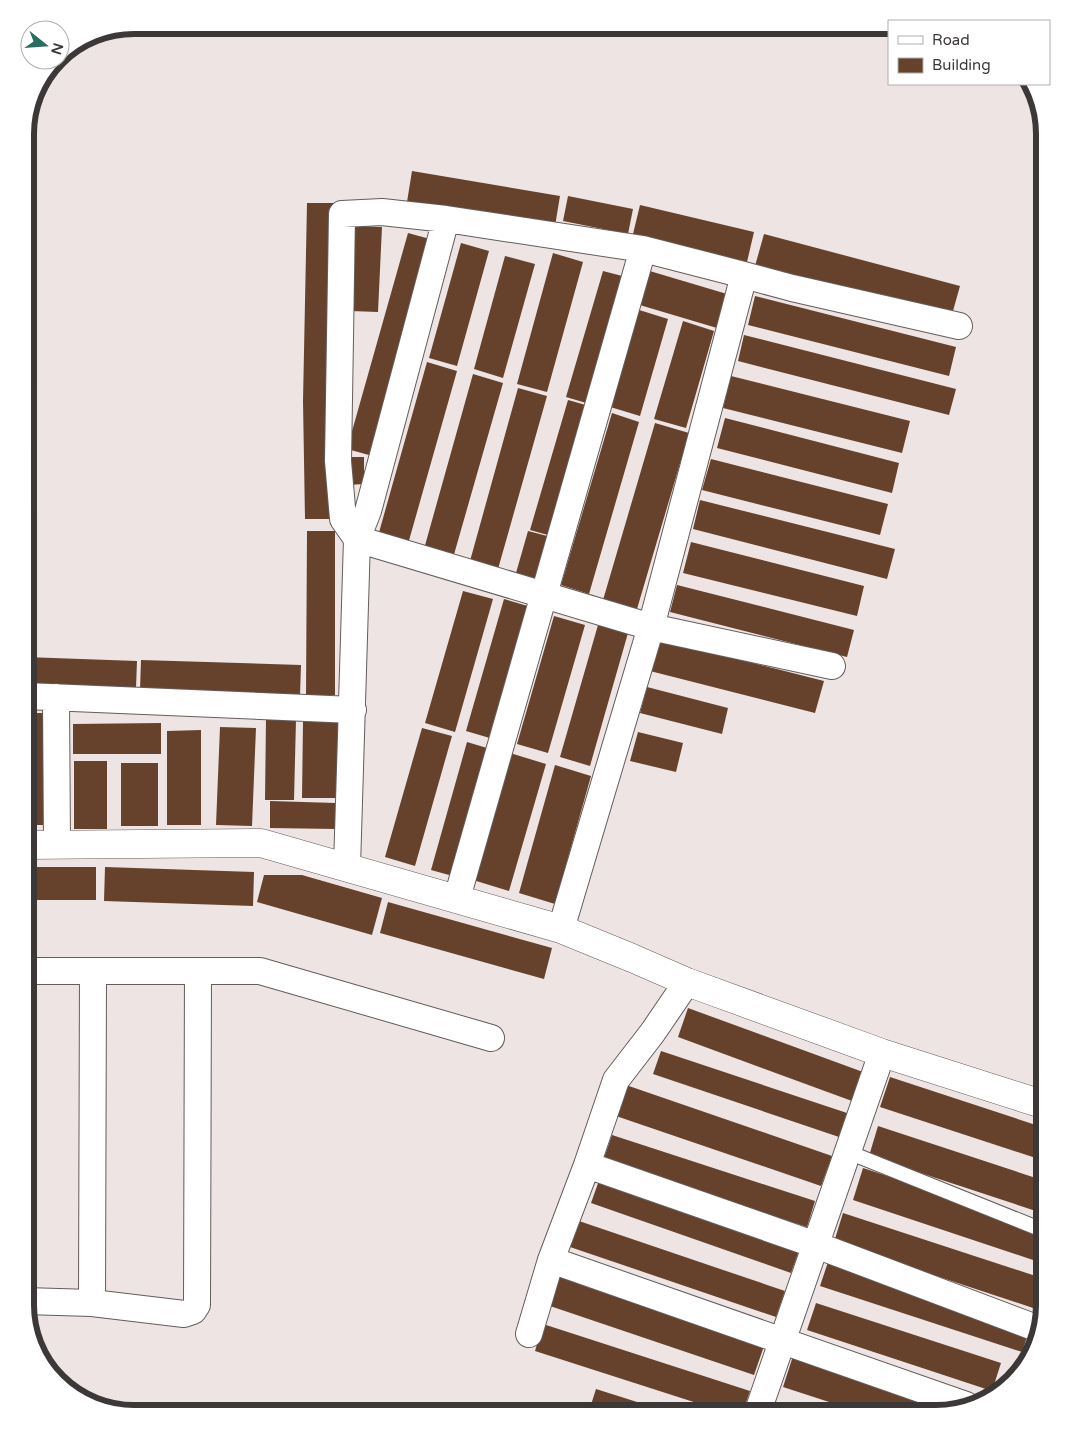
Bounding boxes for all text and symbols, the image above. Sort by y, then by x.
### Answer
north arrow [20,20,70,70]
legend [888,20,1050,85]
text: Road [932,31,970,49]
text: N [47,41,67,57]
text: Building [932,56,991,74]

